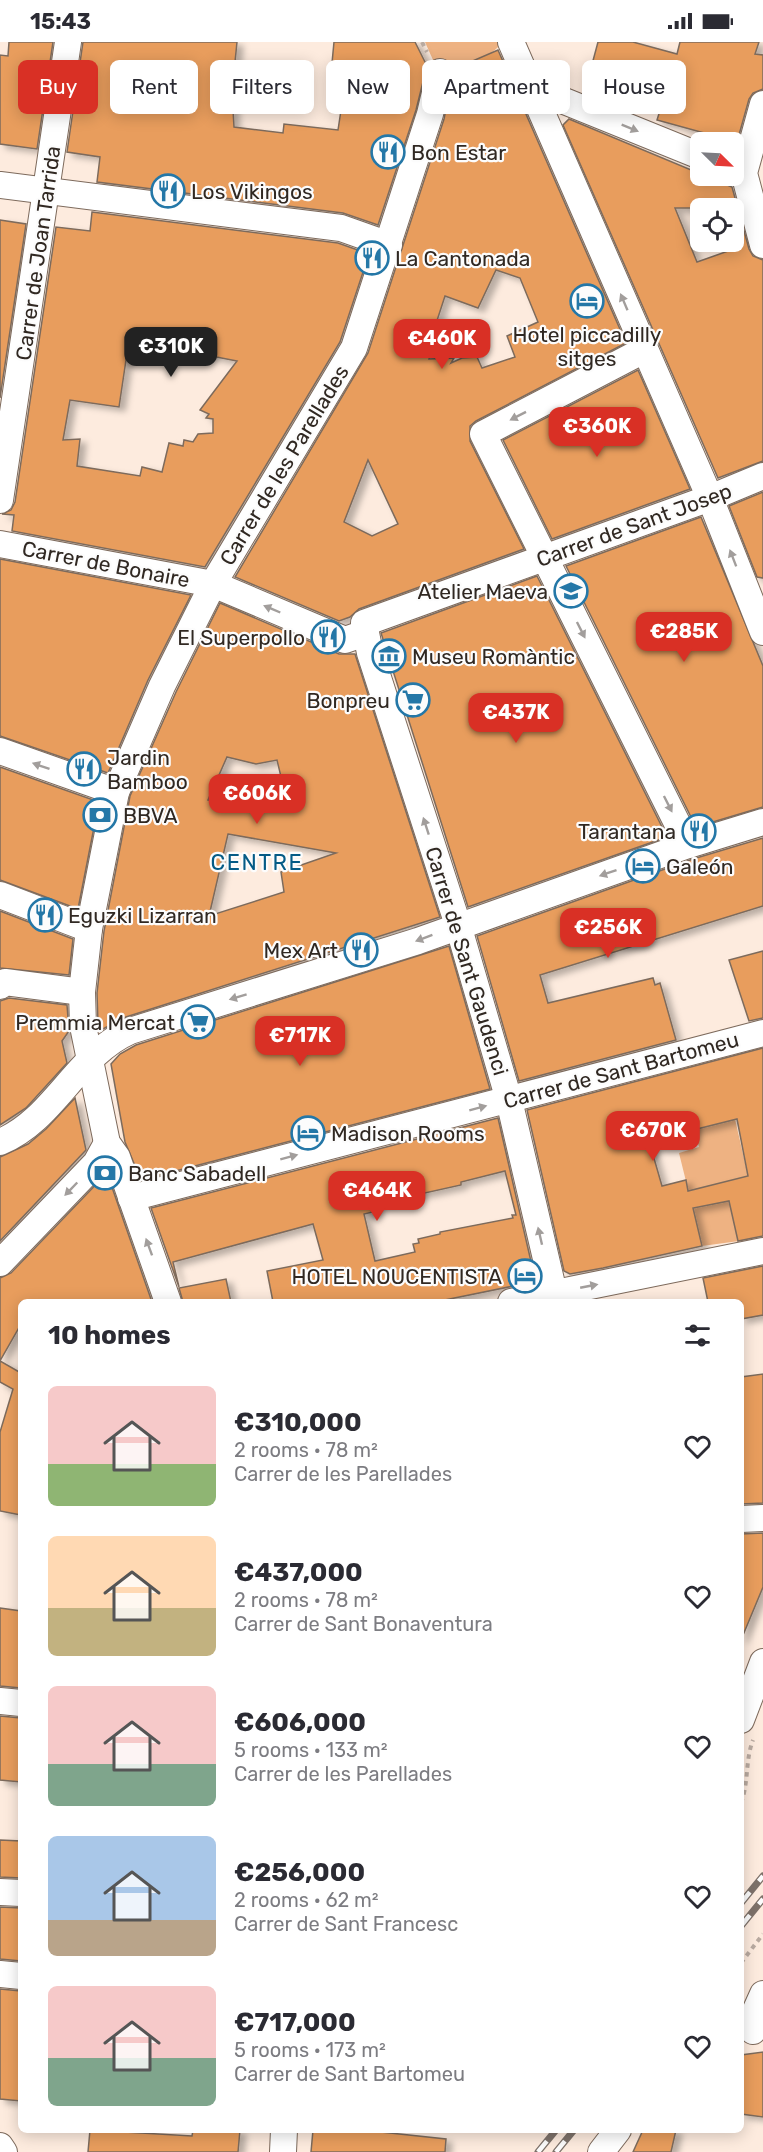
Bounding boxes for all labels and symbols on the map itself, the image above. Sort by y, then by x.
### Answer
one-way arrow [622,123,640,133]
north arrow [690,132,744,186]
restaurant icon: Bon Estar [370,134,406,170]
place label: Bon Estar [411,140,506,165]
street label: Carrer de Joan Tarrida [11,144,65,362]
restaurant icon: Los Vikingos [150,173,186,209]
place label: Los Vikingos [191,179,313,204]
restaurant icon: La Cantonada [354,240,390,276]
place label: La Cantonada [395,246,530,271]
hotel icon: Hotel piccadilly sitges [569,283,605,319]
one-way arrow [619,293,628,310]
pin: €460K [400,319,484,370]
place label: Hotel piccadilly sitges [513,322,662,371]
pin: €310K [129,327,213,378]
street label: Carrer de les Parellades [214,360,354,570]
pin: €360K [555,407,639,458]
one-way arrow [509,411,526,421]
street label: Carrer de Sant Josep [533,478,735,572]
street label: Carrer de Bonaire [20,535,192,593]
one-way arrow [728,549,737,567]
school or university icon: Atelier Maeva [553,573,589,609]
place label: Atelier Maeva [417,579,548,604]
one-way arrow [262,604,280,614]
pin: €285K [642,612,726,663]
restaurant icon: El Superpollo [310,619,346,655]
one-way arrow [576,621,585,638]
place label: El Superpollo [177,625,305,650]
museum icon: Museu Romàntic [371,638,407,674]
place label: Museu Romàntic [412,644,575,669]
supermarket icon: Bonpreu [395,682,431,718]
place label: Bonpreu [306,688,390,713]
pin: €437K [474,693,558,744]
place label: Jardin Bamboo [107,745,188,794]
restaurant icon: Jardin Bamboo [66,751,102,787]
one-way arrow [32,760,50,770]
pin: €606K [215,774,299,825]
one-way arrow [663,796,673,813]
bank icon: BBVA [82,797,118,833]
place label: BBVA [123,803,178,828]
restaurant icon: Tarantana [681,813,717,849]
one-way arrow [421,817,430,835]
place label: Tarantana [578,819,676,844]
street label: Carrer de Sant Gaudenci [420,844,514,1078]
hotel icon: Galeón [625,848,661,884]
district label: CENTRE [211,849,303,876]
place label: Galeón [666,854,734,879]
one-way arrow [599,868,617,878]
restaurant icon: Eguzki Lizarran [27,897,63,933]
place label: Eguzki Lizarran [68,903,217,928]
pin: €256K [566,908,650,959]
restaurant icon: Mex Art [343,932,379,968]
one-way arrow [415,934,433,943]
place label: Mex Art [264,938,338,963]
one-way arrow [229,993,247,1003]
supermarket icon: Premmia Mercat [180,1004,216,1040]
place label: Premmia Mercat [15,1010,175,1035]
pin: €717K [258,1016,342,1067]
street label: Carrer de Sant Bartomeu [501,1027,741,1113]
one-way arrow [469,1102,487,1112]
pin: €670K [611,1111,695,1162]
hotel icon: Madison Rooms [290,1115,326,1151]
place label: Madison Rooms [331,1121,485,1146]
one-way arrow [280,1152,298,1161]
bank icon: Banc Sabadell [87,1155,123,1191]
place label: Banc Sabadell [128,1161,266,1186]
pin: €464K [335,1171,419,1222]
one-way arrow [65,1181,79,1195]
one-way arrow [535,1227,545,1245]
one-way arrow [143,1238,153,1256]
hotel icon: HOTEL NOUCENTISTA [507,1258,543,1294]
place label: HOTEL NOUCENTISTA [291,1264,502,1289]
one-way arrow [580,1281,599,1290]

